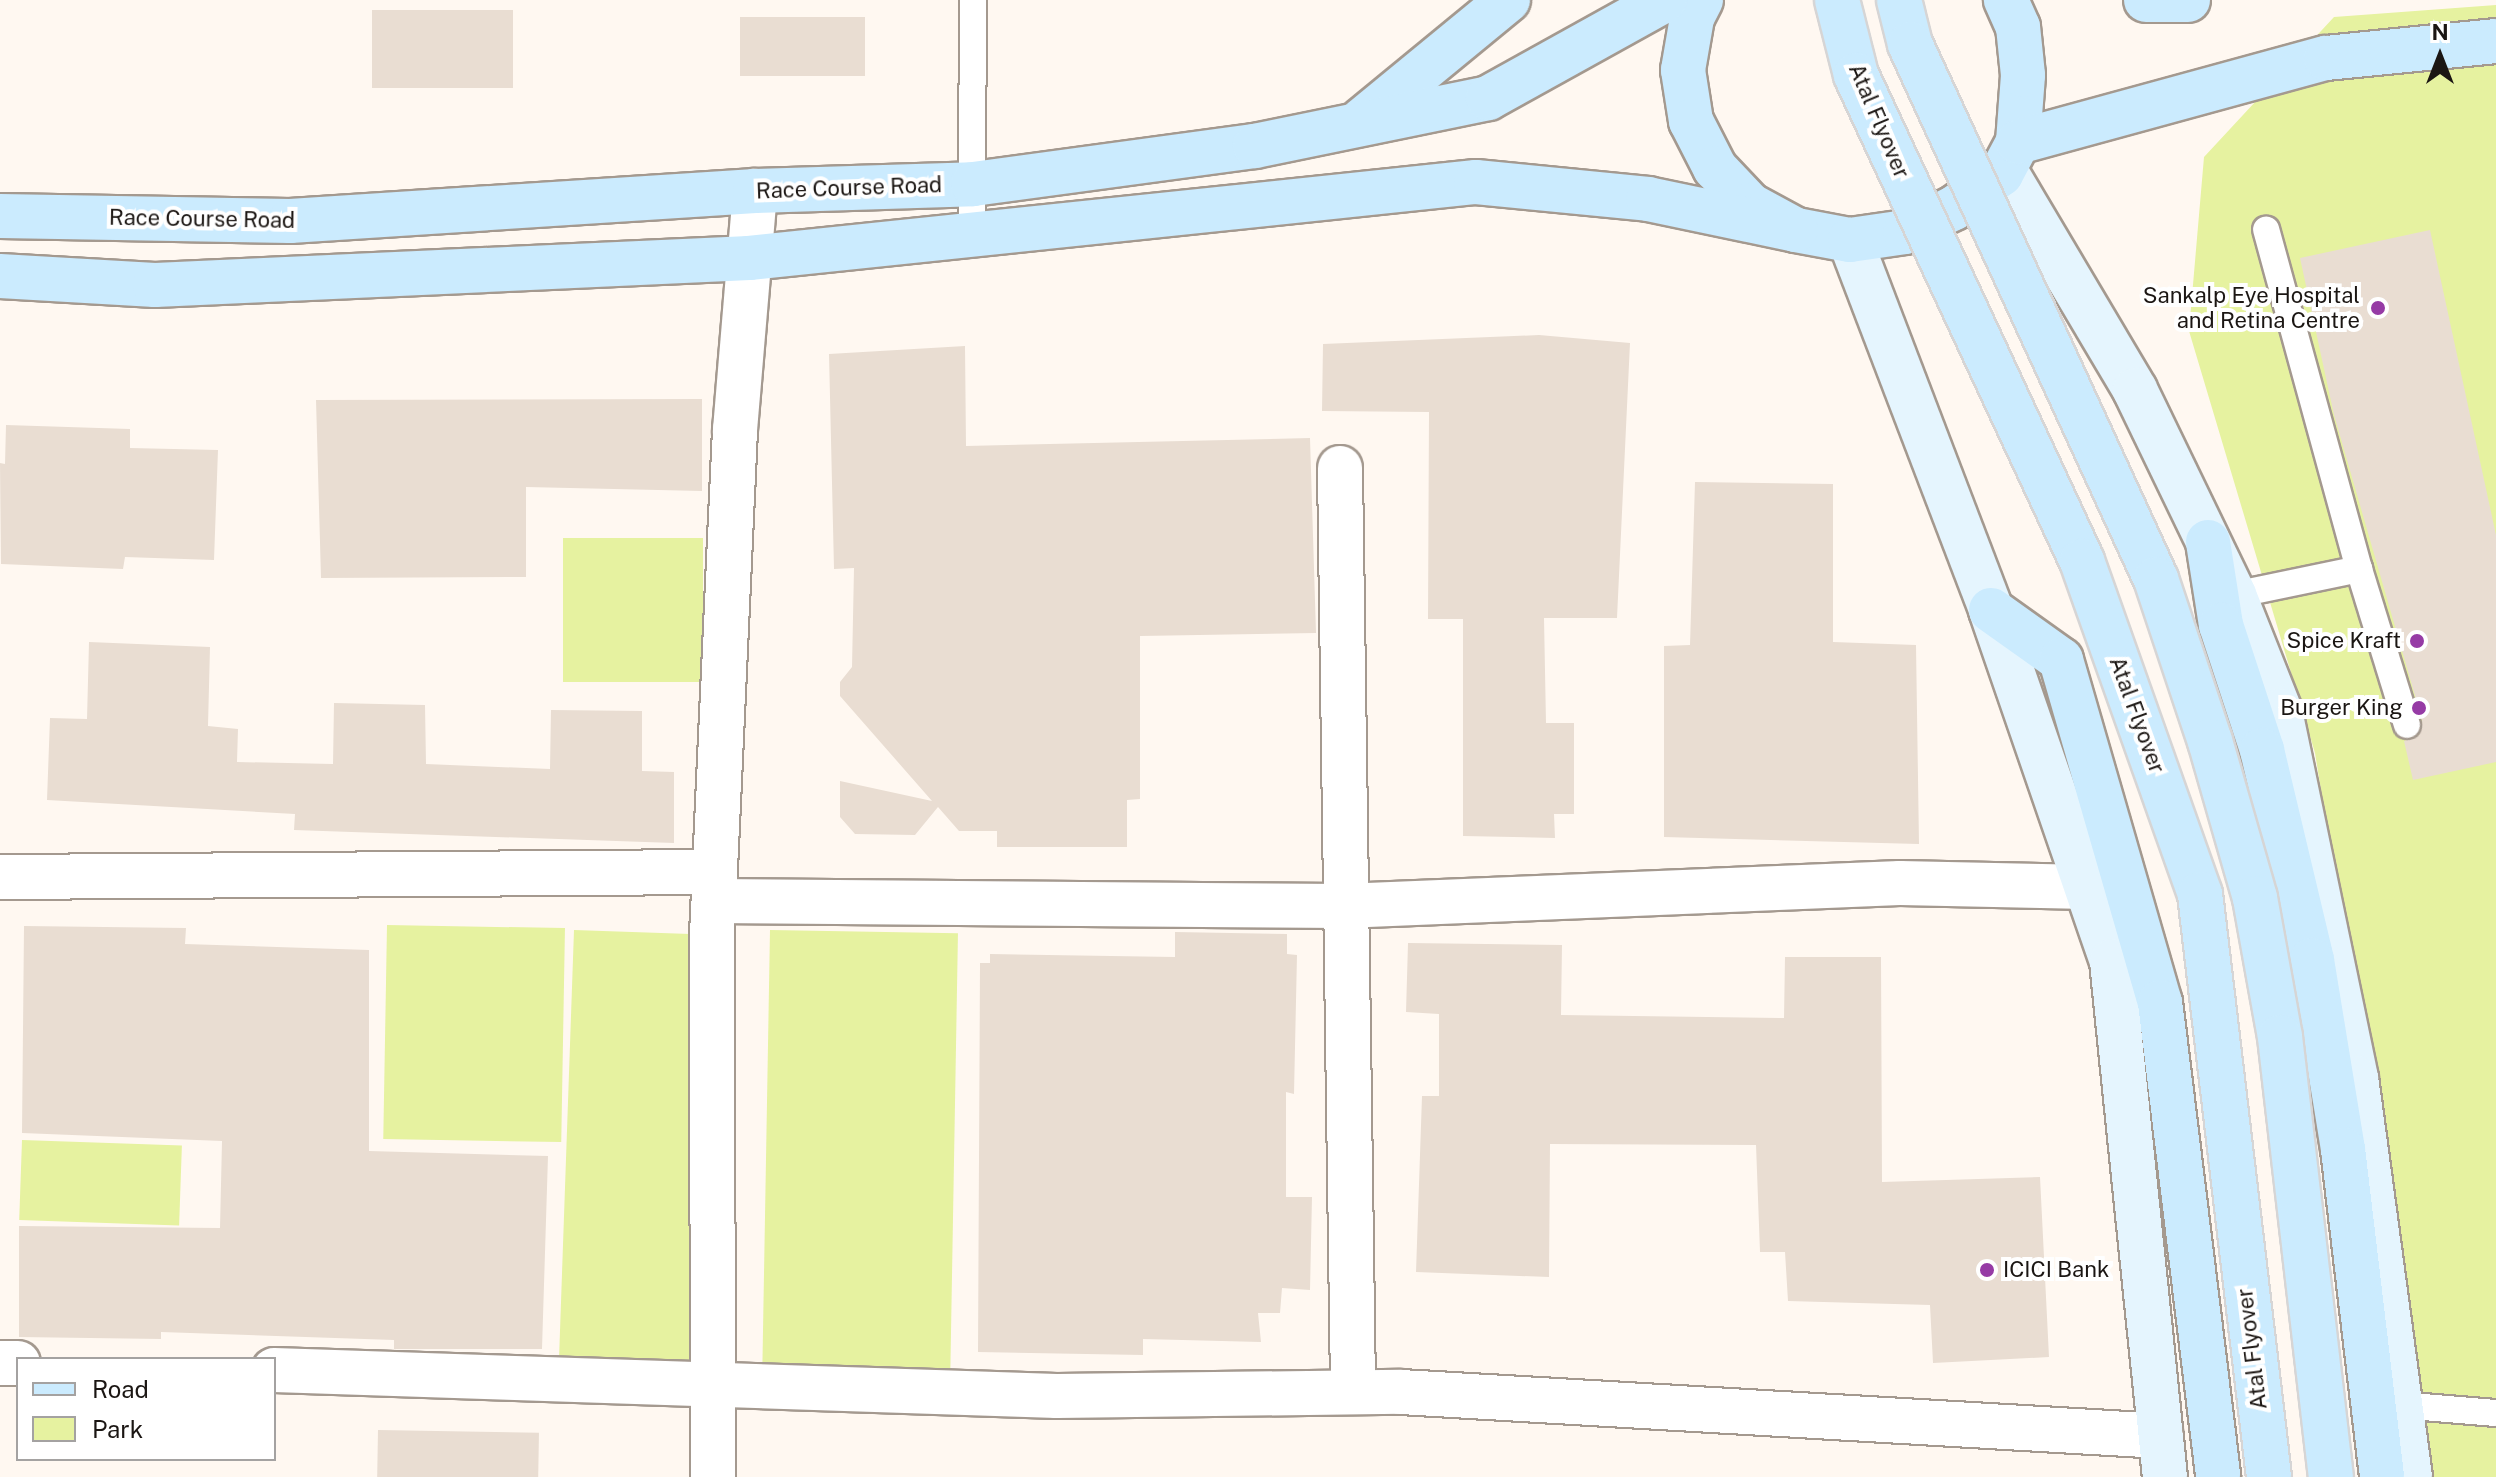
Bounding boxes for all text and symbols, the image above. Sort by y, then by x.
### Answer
north arrow [2400,16,2480,96]
text: N [2431,19,2449,45]
street label: Atal Flyover [1843,60,1915,182]
street label: Race Course Road [755,172,943,204]
street label: Race Course Road [109,204,295,234]
place label: Sankalp Eye Hospital and Retina Centre [2143,282,2360,334]
marker: Sankalp Eye Hospital and Retina Centre [2367,297,2389,319]
place label: Spice Kraft [2286,628,2401,654]
marker: Spice Kraft [2408,632,2426,650]
street label: Atal Flyover [2104,653,2170,777]
place label: Burger King [2280,695,2403,721]
marker: Burger King [2410,699,2428,717]
place label: ICICI Bank [2003,1257,2109,1283]
marker: ICICI Bank [1978,1261,1996,1279]
street label: Atal Flyover [2231,1287,2273,1411]
legend [16,1357,276,1461]
text: Road [92,1375,149,1403]
text: Park [92,1415,143,1443]

